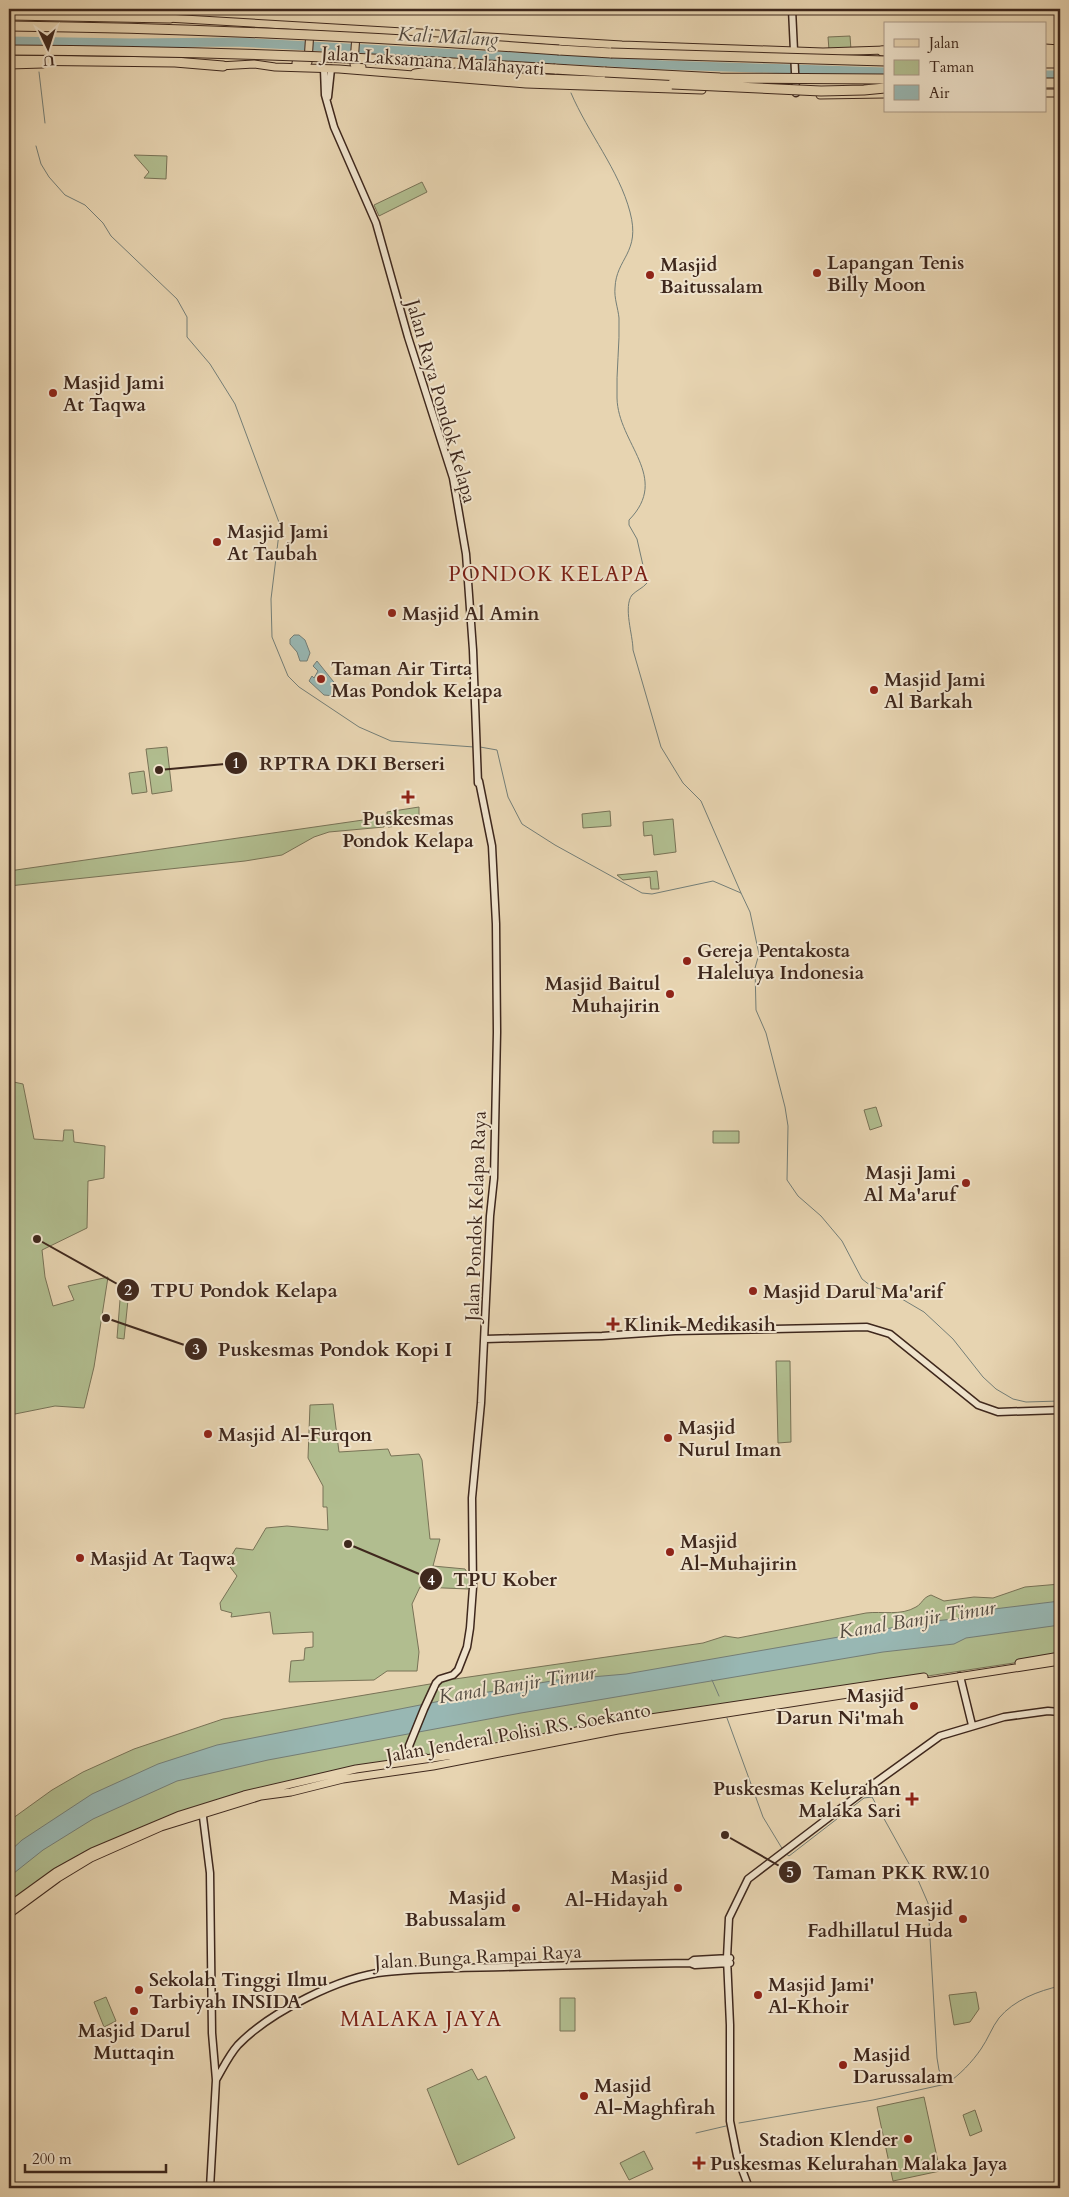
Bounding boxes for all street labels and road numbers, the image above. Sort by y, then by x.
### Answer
street label: Jalan Laksamana Malahayati [317,40,545,82]
street label: Jalan Raya Pondok Kelapa [399,294,483,506]
street label: Jalan Pondok Kelapa Raya [459,1110,493,1325]
street label: Jalan Jenderal Polisi RS. Soekanto [381,1697,653,1770]
street label: Jalan Bunga Rampai Raya [371,1939,582,1976]

